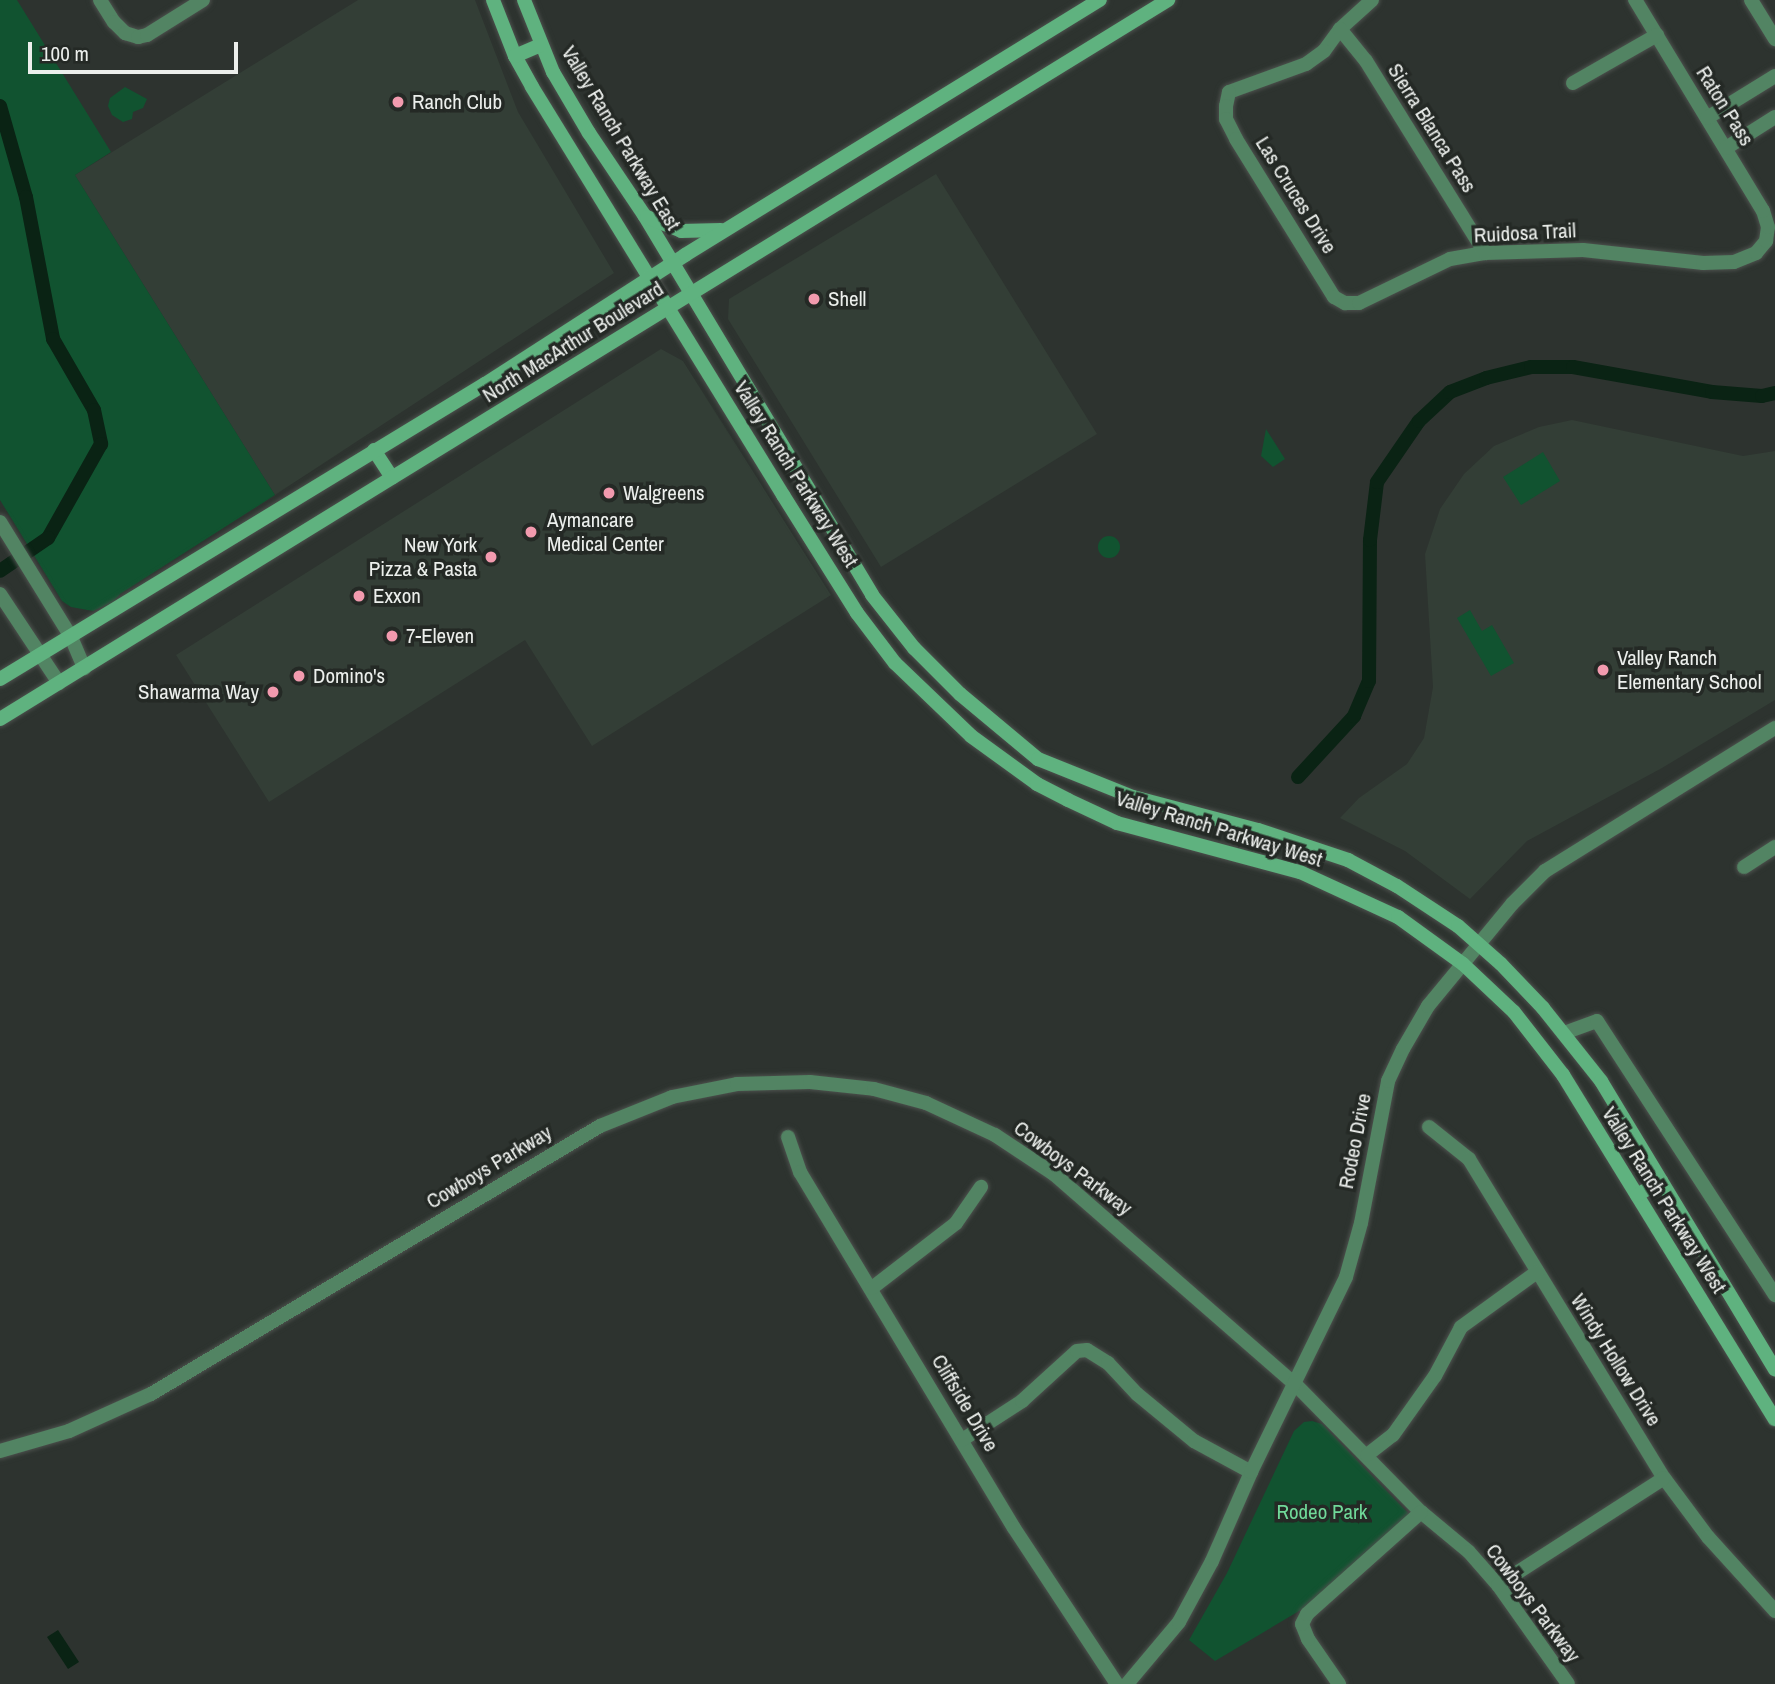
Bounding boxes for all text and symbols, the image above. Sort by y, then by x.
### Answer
scale bar [32,28,242,72]
text: 100 m [41,39,89,68]
street label: Valley Ranch Parkway East [556,41,686,235]
street label: Sierra Blanca Pass [1382,59,1482,197]
street label: Raton Pass [1691,62,1759,150]
place label: Ranch Club [412,89,502,115]
marker: Ranch Club [390,94,406,110]
street label: Las Cruces Drive [1250,132,1342,258]
street label: Ruidosa Trail [1473,218,1577,248]
street label: North MacArthur Boulevard [478,276,668,408]
place label: Shell [828,286,866,312]
marker: Shell [806,291,822,307]
street label: Valley Ranch Parkway West [728,376,864,572]
place label: Walgreens [623,480,705,506]
marker: Walgreens [601,485,617,501]
place label: Aymancare Medical Center [547,507,664,557]
marker: Aymancare Medical Center [521,522,541,542]
place label: New York Pizza & Pasta [369,532,477,582]
marker: New York Pizza & Pasta [483,549,499,565]
place label: Exxon [373,583,421,609]
marker: Exxon [351,588,367,604]
place label: 7-Eleven [406,623,474,649]
marker: 7-Eleven [384,628,400,644]
place label: Valley Ranch Elementary School [1617,645,1762,695]
marker: Valley Ranch Elementary School [1595,662,1611,678]
place label: Domino's [313,663,385,689]
marker: Domino's [291,668,307,684]
place label: Shawarma Way [138,679,259,705]
marker: Shawarma Way [265,684,281,700]
street label: Valley Ranch Parkway West [1113,786,1325,872]
street label: Rodeo Drive [1333,1091,1377,1191]
street label: Valley Ranch Parkway West [1596,1102,1732,1298]
street label: Cowboys Parkway [1009,1115,1137,1221]
street label: Cowboys Parkway [422,1120,556,1214]
street label: Windy Hollow Drive [1565,1289,1667,1431]
street label: Cliffside Drive [926,1350,1004,1456]
park label: Rodeo Park [1277,1499,1367,1525]
street label: Cowboys Parkway [1480,1539,1586,1667]

